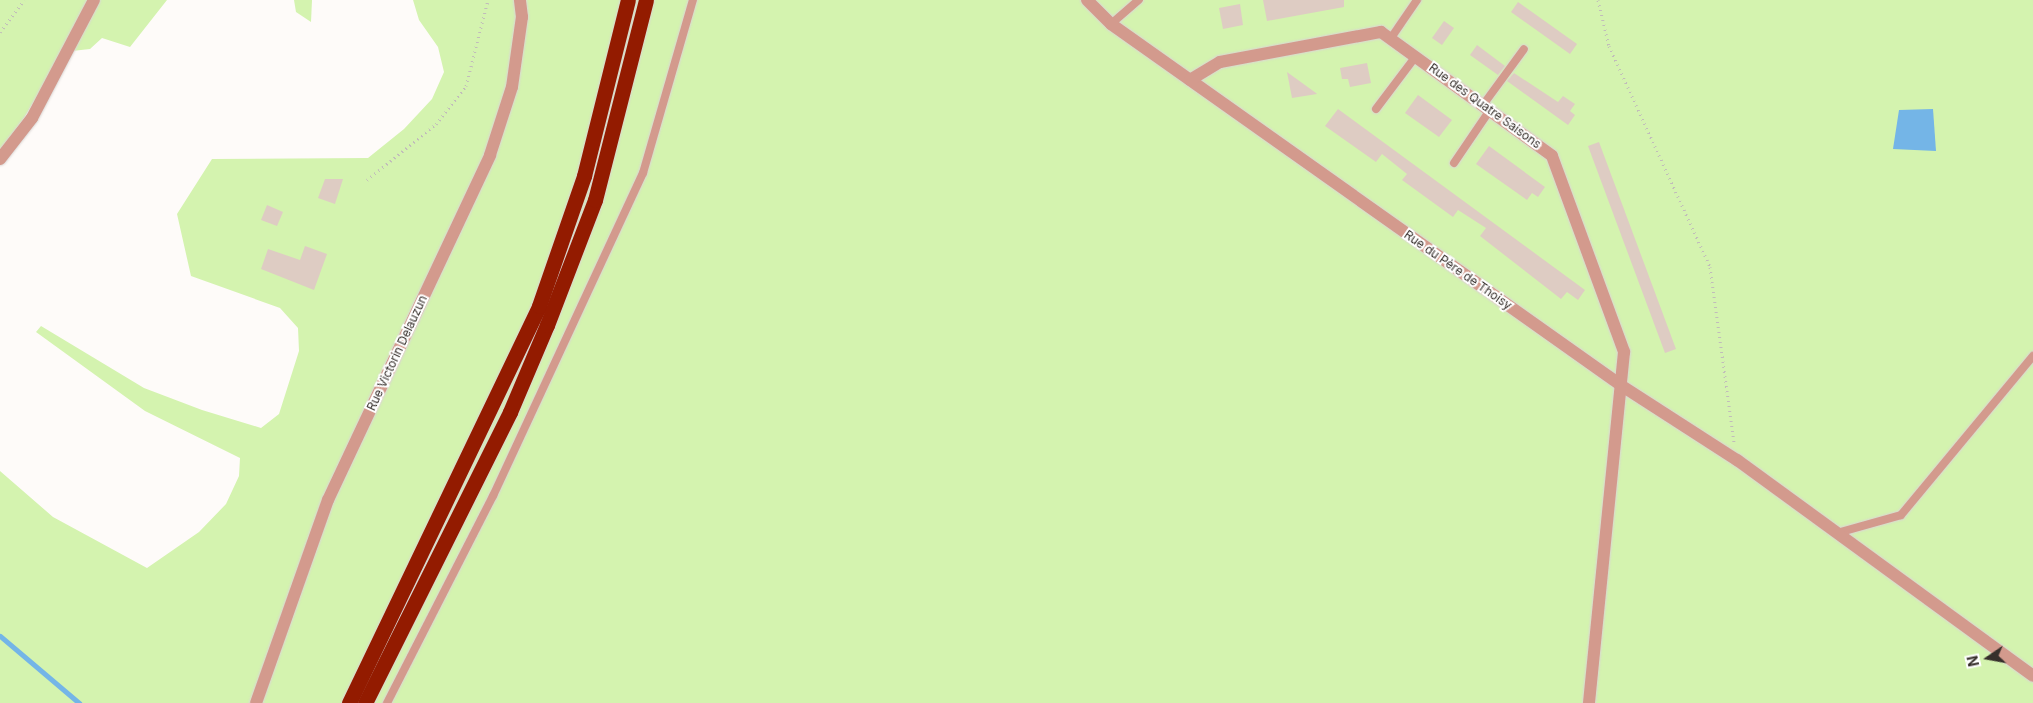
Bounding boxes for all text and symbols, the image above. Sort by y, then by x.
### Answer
street label: Rue des Quatre Saisons [1426,60,1544,152]
street label: Rue du Père de Thoisy [1401,227,1515,313]
street label: Rue Victorin Delauzun [364,293,430,413]
north arrow [1963,633,2013,683]
text: N [1963,654,1982,668]

